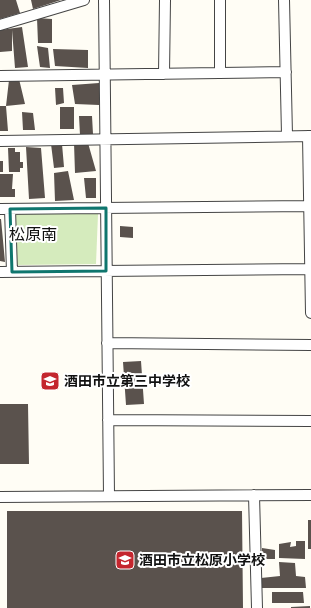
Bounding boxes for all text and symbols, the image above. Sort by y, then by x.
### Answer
district label: 松原南 [9,224,57,244]
school or university icon: 酒田市立第三中学校 [39,370,61,392]
place label: 酒田市立第三中学校 [64,372,190,390]
school or university icon: 酒田市立松原小学校 [114,549,136,571]
place label: 酒田市立松原小学校 [139,551,265,569]

